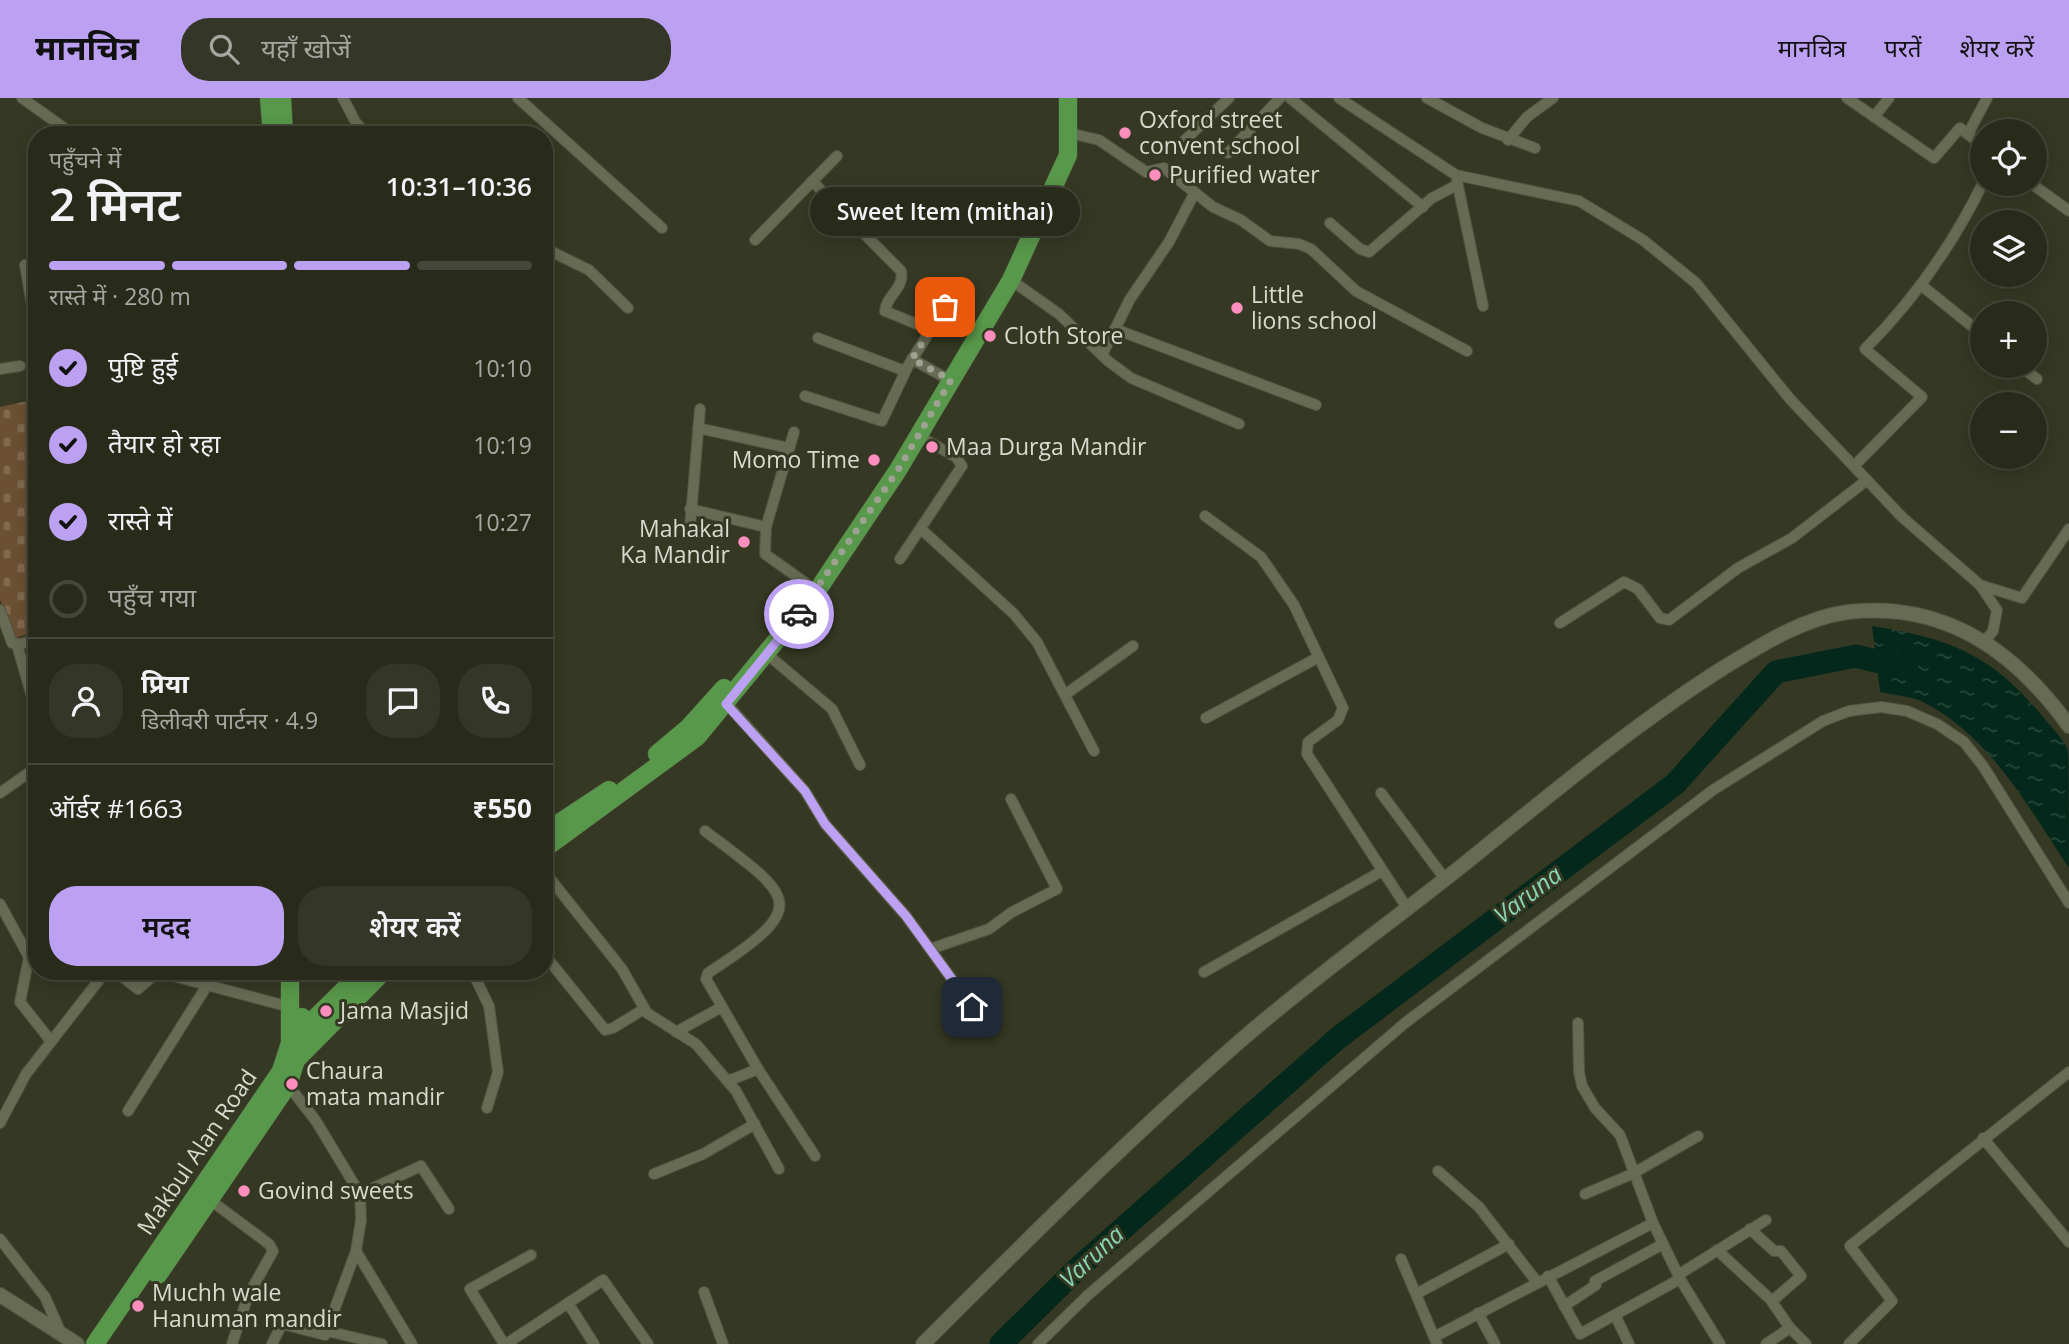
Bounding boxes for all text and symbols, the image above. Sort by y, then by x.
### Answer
search box [181,18,671,81]
text: मानचित्र [35,25,139,70]
icon: search [205,30,243,68]
text: यहाँ खोजें [261,30,351,66]
text: मानचित्र [1778,31,1846,64]
text: परतें [1884,31,1921,64]
text: शेयर करें [1959,31,2034,64]
place label: Oxford street convent school [1139,103,1300,161]
map controls [1970,119,2047,469]
button: locate [1970,119,2047,196]
marker: Oxford street convent school [1117,125,1133,141]
text: पहुँचने में [49,143,121,175]
place label: Purified water [1169,158,1320,190]
marker: Purified water [1147,167,1163,183]
text: 10:31–10:36 [386,168,532,204]
text: 2 मिनट [49,172,181,234]
callout: Sweet Item (mithai) [810,188,1080,237]
text: Sweet Item (mithai) [837,195,1053,227]
button: layers [1970,210,2047,287]
pin [915,277,975,337]
place label: Little lions school [1251,278,1377,336]
text: रास्ते में · 280 m [49,280,191,312]
icon: bag [926,288,964,326]
marker: Little lions school [1229,300,1245,316]
button: + [1970,301,2047,378]
place label: Cloth Store [1004,319,1123,351]
marker: Cloth Store [982,328,998,344]
text: पुष्टि हुई [108,348,178,384]
icon: check [49,349,87,387]
text: 10:10 [473,352,532,384]
button: − [1970,392,2047,469]
text: तैयार हो रहा [108,425,221,461]
icon: check [49,426,87,464]
text: 10:19 [473,429,532,461]
place label: Maa Durga Mandir [946,430,1147,462]
marker: Maa Durga Mandir [924,439,940,455]
place label: Momo Time [732,443,860,475]
marker: Momo Time [866,452,882,468]
text: रास्ते में [108,502,173,538]
icon: check [49,503,87,541]
text: 10:27 [473,506,532,538]
place label: Mahakal Ka Mandir [620,512,731,570]
marker: Mahakal Ka Mandir [736,534,752,550]
text: पहुँच गया [108,579,196,615]
courier [764,579,834,649]
icon: car [780,595,818,633]
button: person [49,664,123,738]
button: chat [366,664,440,738]
button: phone [458,664,532,738]
text: प्रिया [141,665,189,701]
text: डिलीवरी पार्टनर · 4.9 [141,704,318,736]
text: ऑर्डर #1663 [49,790,183,826]
text: ₹550 [473,790,532,826]
water label: Varuna [1486,857,1568,930]
button: मदद [49,886,284,966]
button: शेयर करें [298,886,532,966]
pin [942,977,1002,1037]
icon: home [953,988,991,1026]
place label: Jama Masjid [338,994,469,1026]
marker: Jama Masjid [318,1003,334,1019]
place label: Chaura mata mandir [306,1054,445,1112]
street label: Makbul Alan Road [129,1062,264,1241]
marker: Chaura mata mandir [284,1076,300,1092]
place label: Govind sweets [258,1174,414,1206]
marker: Govind sweets [236,1183,252,1199]
water label: Varuna [1051,1217,1131,1294]
place label: Muchh wale Hanuman mandir [152,1276,342,1334]
marker: Muchh wale Hanuman mandir [130,1298,146,1314]

